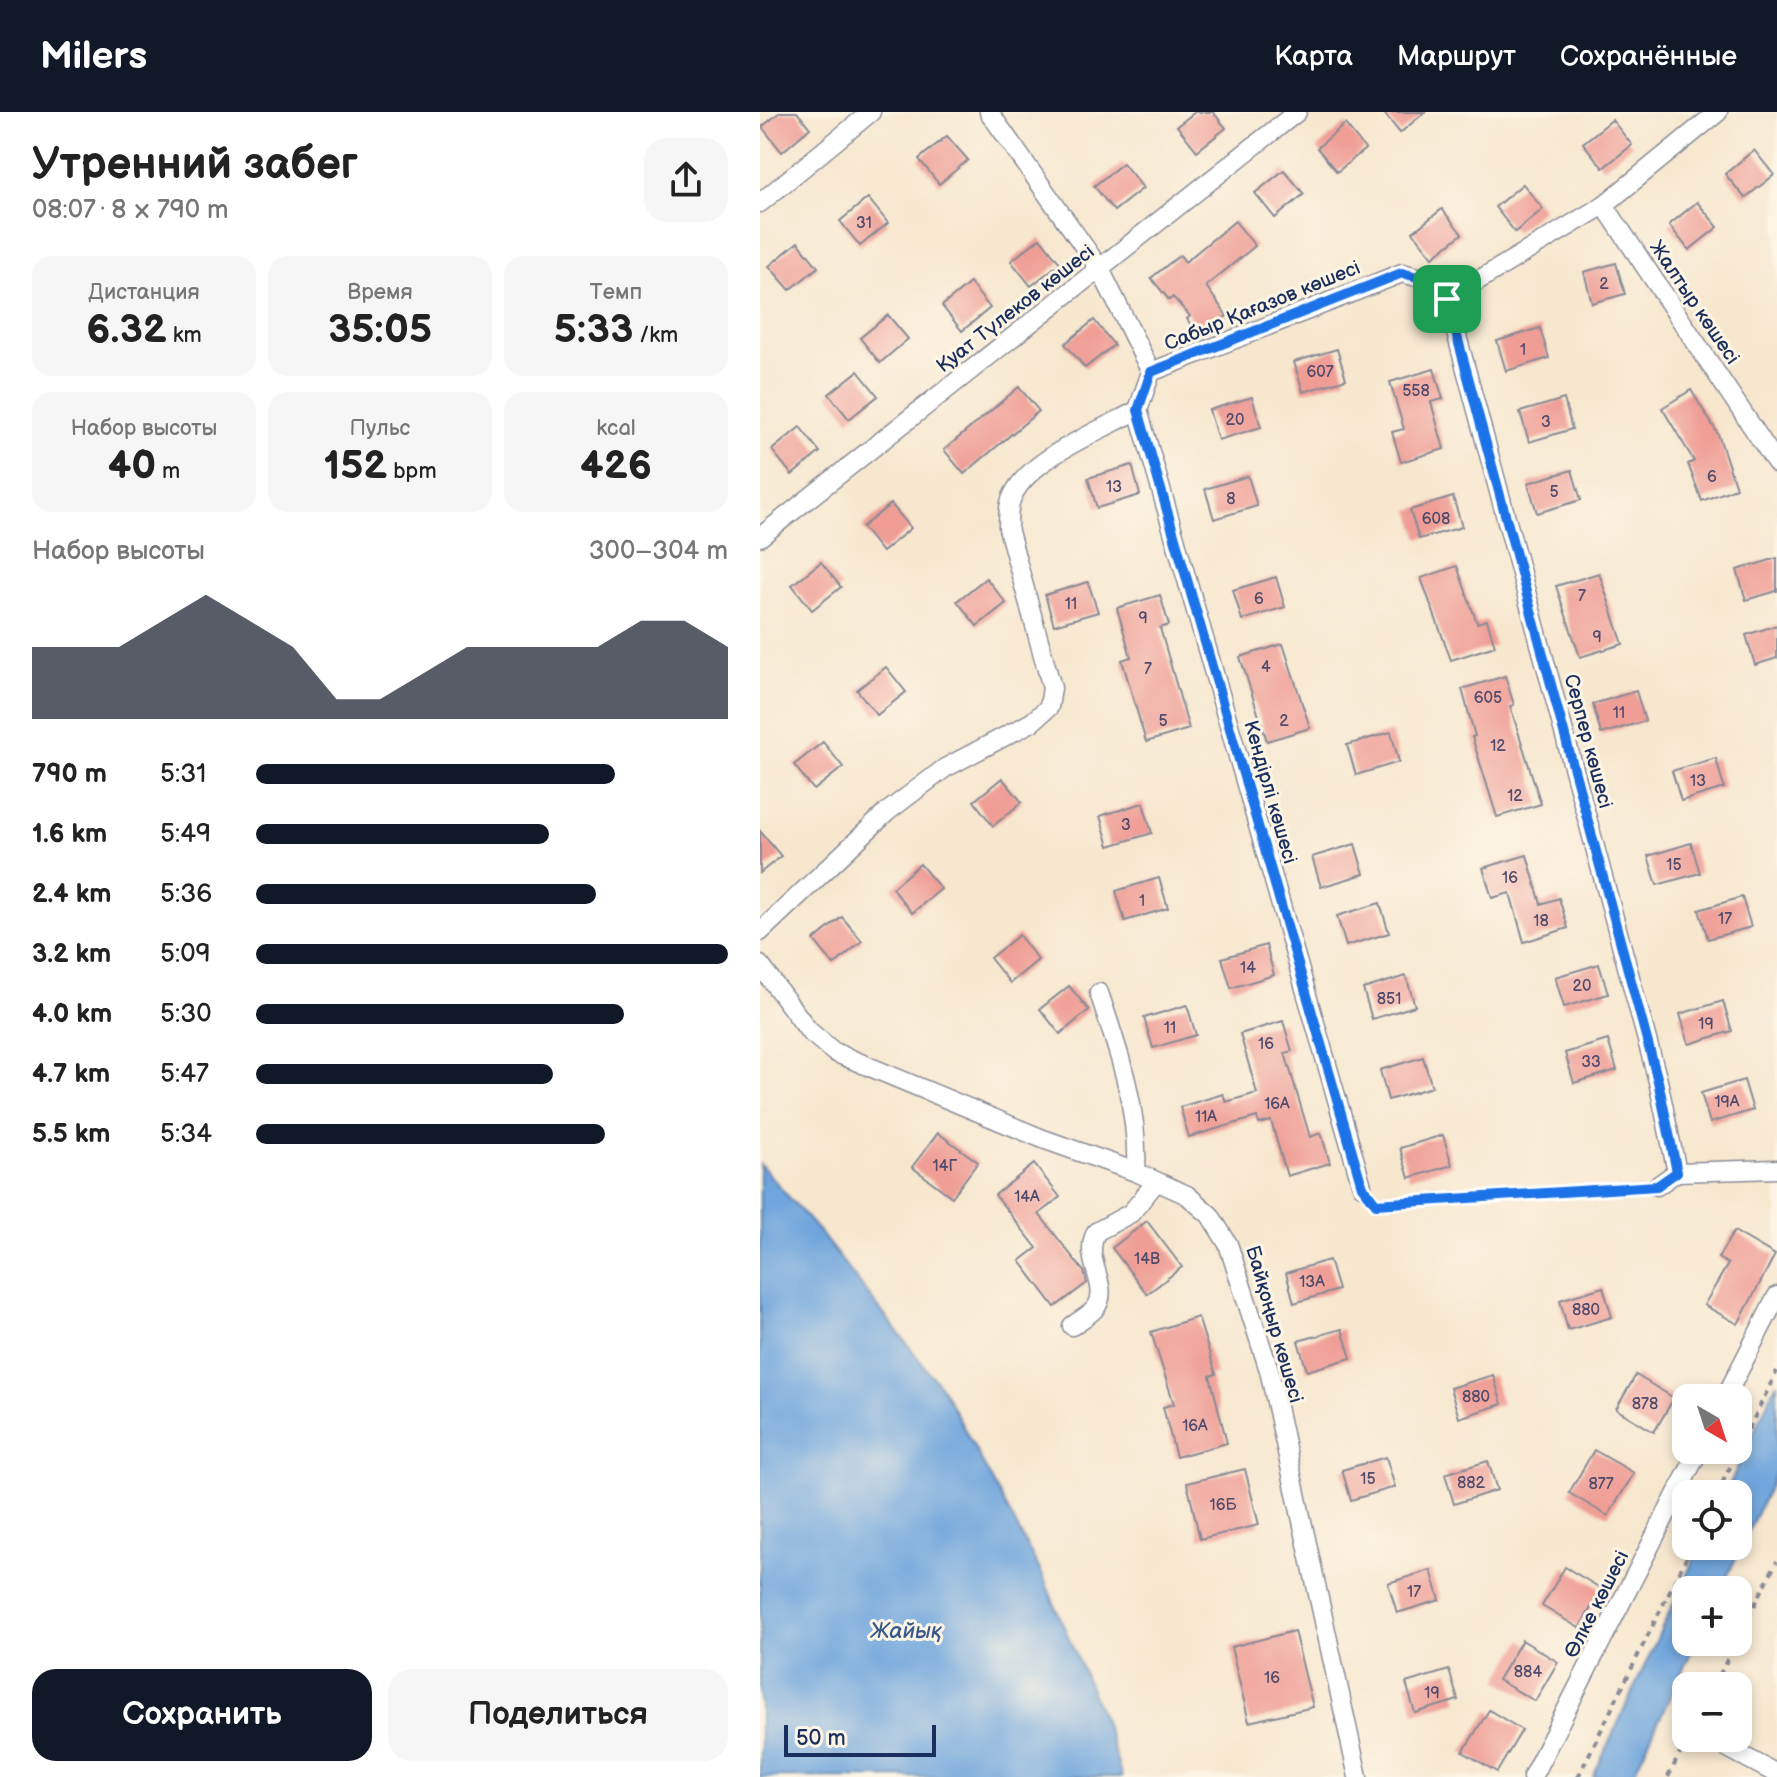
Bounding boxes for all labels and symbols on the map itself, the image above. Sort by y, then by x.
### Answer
house number: 31 [856,214,872,233]
street label: Жалтыр көшесі [1644,236,1744,369]
street label: Қуат Түлеков көшесі [932,240,1099,378]
street label: Сабыр Қағазов көшесі [1161,256,1364,356]
pin [1413,265,1481,333]
house number: 2 [1599,275,1609,294]
house number: 1 [1520,341,1526,360]
house number: 607 [1306,363,1334,382]
house number: 558 [1402,382,1430,401]
house number: 20 [1226,411,1244,430]
house number: 3 [1541,413,1551,432]
house number: 6 [1707,468,1717,487]
house number: 13 [1106,478,1122,497]
house number: 5 [1549,483,1559,502]
house number: 8 [1226,490,1236,509]
house number: 608 [1422,510,1450,529]
house number: 7 [1578,587,1586,606]
house number: 6 [1254,590,1264,609]
house number: 11 [1065,595,1077,614]
house number: 9 [1138,609,1148,628]
house number: 9 [1592,628,1602,647]
house number: 4 [1261,658,1271,677]
house number: 7 [1144,660,1152,679]
street label: Серпер көшесі [1559,671,1617,811]
house number: 605 [1474,689,1502,708]
house number: 11 [1613,704,1625,723]
house number: 5 [1158,712,1168,731]
house number: 2 [1279,712,1289,731]
street label: Кендірлі көшесі [1238,718,1302,867]
house number: 12 [1490,737,1506,756]
house number: 13 [1690,772,1706,791]
house number: 12 [1507,787,1523,806]
house number: 3 [1121,816,1131,835]
house number: 15 [1666,856,1682,875]
house number: 16 [1502,869,1518,888]
house number: 1 [1139,892,1145,911]
house number: 17 [1718,910,1732,929]
house number: 18 [1533,912,1549,931]
house number: 14 [1240,959,1256,978]
house number: 20 [1573,977,1591,996]
house number: 851 [1377,990,1401,1009]
house number: 19 [1698,1015,1714,1034]
house number: 11 [1164,1019,1176,1038]
house number: 16 [1258,1035,1274,1054]
house number: 33 [1581,1053,1601,1072]
house number: 19А [1714,1093,1740,1112]
house number: 16А [1264,1095,1290,1114]
house number: 11А [1195,1108,1217,1127]
house number: 14Г [933,1157,958,1176]
house number: 14А [1014,1188,1040,1207]
street label: Байқоңыр көшесi [1240,1243,1308,1406]
house number: 14В [1134,1250,1160,1269]
house number: 13А [1299,1273,1325,1292]
house number: 880 [1572,1301,1600,1320]
north arrow [1672,1384,1752,1464]
house number: 880 [1462,1388,1490,1407]
house number: 878 [1632,1395,1658,1414]
house number: 16А [1182,1417,1208,1436]
house number: 15 [1360,1470,1376,1489]
house number: 882 [1457,1474,1486,1493]
house number: 877 [1588,1475,1614,1494]
house number: 16Б [1209,1496,1237,1515]
street label: Өлке көшесі [1560,1547,1634,1662]
house number: 17 [1407,1583,1421,1602]
water label: Жайық [869,1618,943,1645]
house number: 884 [1514,1663,1542,1682]
house number: 16 [1264,1669,1280,1688]
house number: 19 [1424,1684,1440,1703]
scale bar [784,1721,936,1757]

